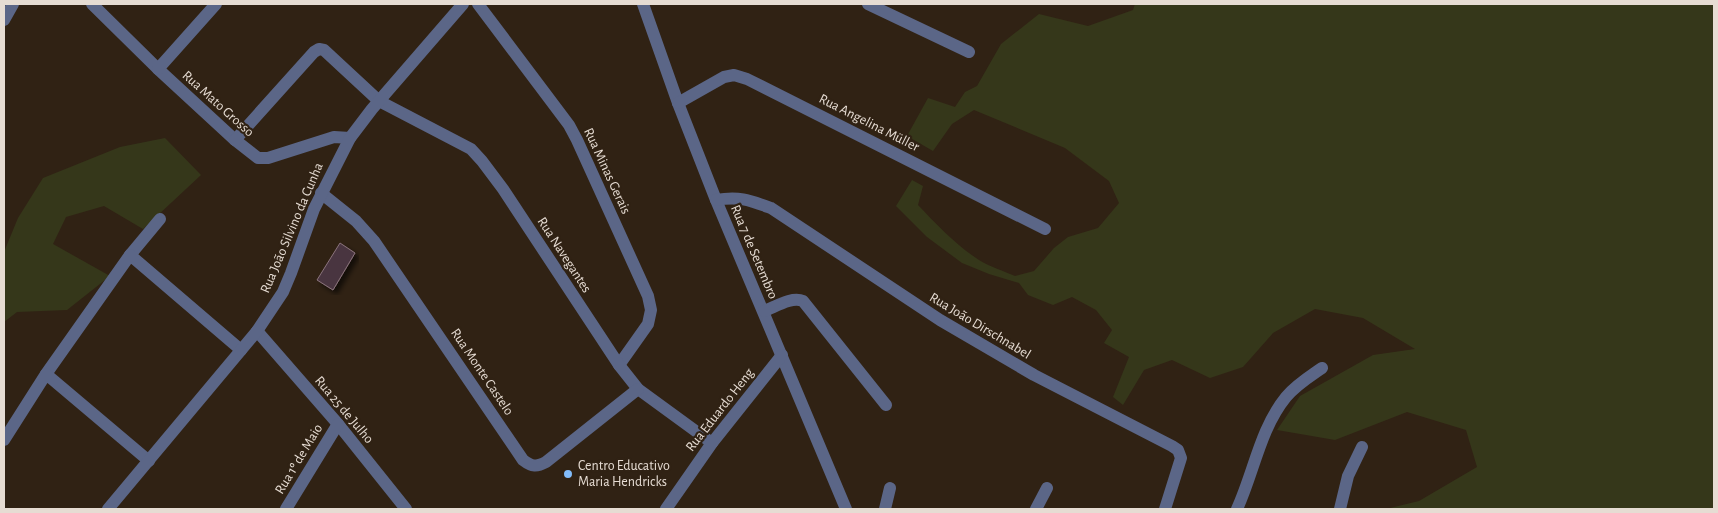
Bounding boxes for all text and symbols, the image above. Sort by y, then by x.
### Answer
street label: Rua Mato Grosso [180,68,257,140]
street label: Rua Angelina Müller [817,92,922,155]
street label: Rua Minas Gerais [581,126,633,216]
street label: Rua João Silvino da Cunha [258,160,326,295]
street label: Rua 7 de Setembro [728,203,780,301]
street label: Rua Navegantes [534,215,594,295]
street label: Rua João Dirschnabel [927,290,1033,362]
street label: Rua Monte Castelo [448,326,516,418]
street label: Rua Eduardo Heng [683,366,757,454]
street label: Rua 25 de Julho [312,374,376,446]
street label: Rua 1º de Maio [273,421,325,496]
place label: Centro Educativo Maria Hendricks [578,459,670,489]
marker: Centro Educativo Maria Hendricks [562,468,574,480]

